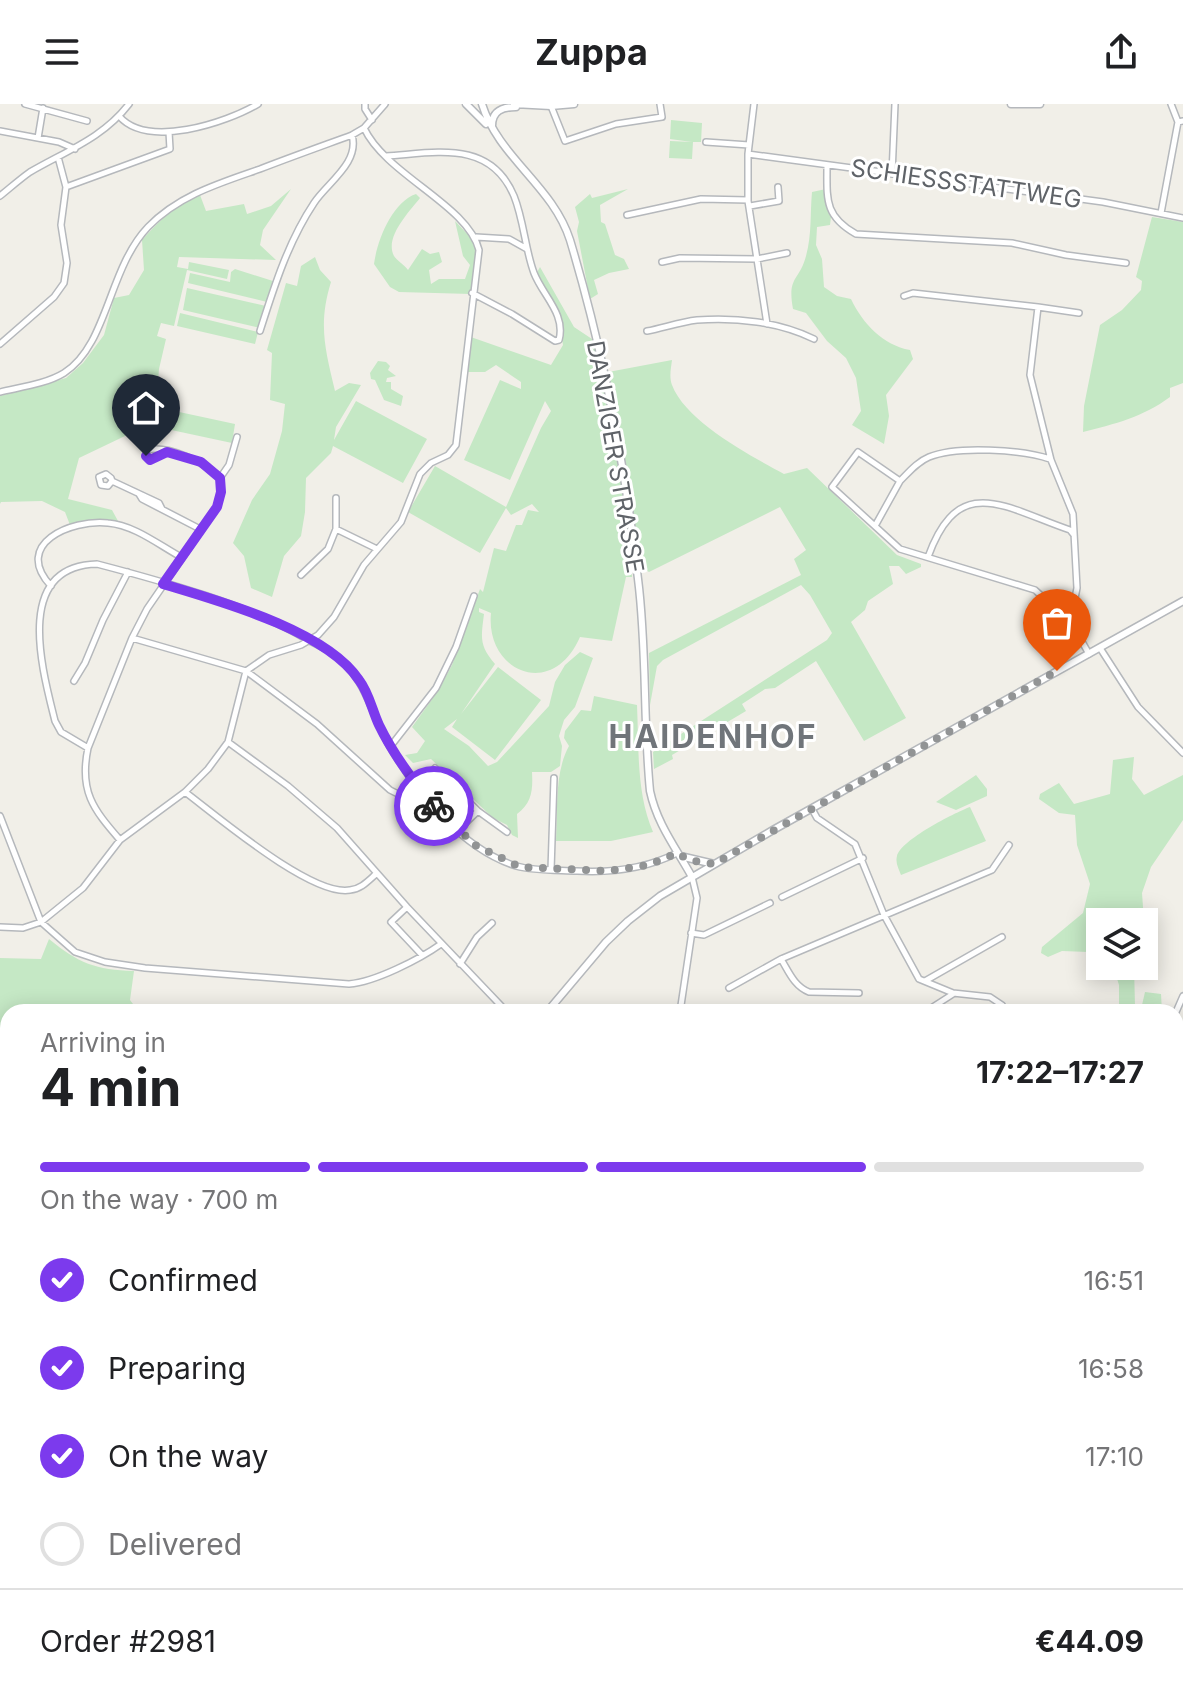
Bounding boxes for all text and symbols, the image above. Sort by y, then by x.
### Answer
icon: menu [40,30,84,74]
text: Zuppa [535,30,648,74]
icon: share [1099,30,1143,74]
street label: SCHIESSSTATTWEG [849,153,1083,214]
street label: DANZIGER STRASSE [581,339,650,575]
pin [112,374,180,456]
icon: home [124,386,168,430]
pin [1023,589,1091,671]
icon: bag [1035,601,1079,645]
district label: HAIDENHOF [608,717,818,756]
courier [394,766,474,846]
icon: bike [412,784,456,828]
map controls [1086,908,1158,980]
button: layers [1086,908,1158,980]
text: Arriving in [40,1027,166,1058]
text: 17:22–17:27 [976,1054,1144,1090]
text: 4 min [40,1056,181,1119]
text: On the way · 700 m [40,1184,278,1215]
icon: check [40,1258,84,1302]
text: Confirmed [108,1262,258,1298]
text: 16:51 [1083,1265,1144,1296]
icon: check [40,1346,84,1390]
text: Preparing [108,1350,246,1386]
text: 16:58 [1078,1353,1144,1384]
icon: check [40,1434,84,1478]
text: On the way [108,1438,268,1474]
text: 17:10 [1085,1441,1144,1472]
text: Delivered [108,1526,242,1562]
text: Order #2981 [40,1623,216,1659]
text: €44.09 [1035,1623,1144,1659]

